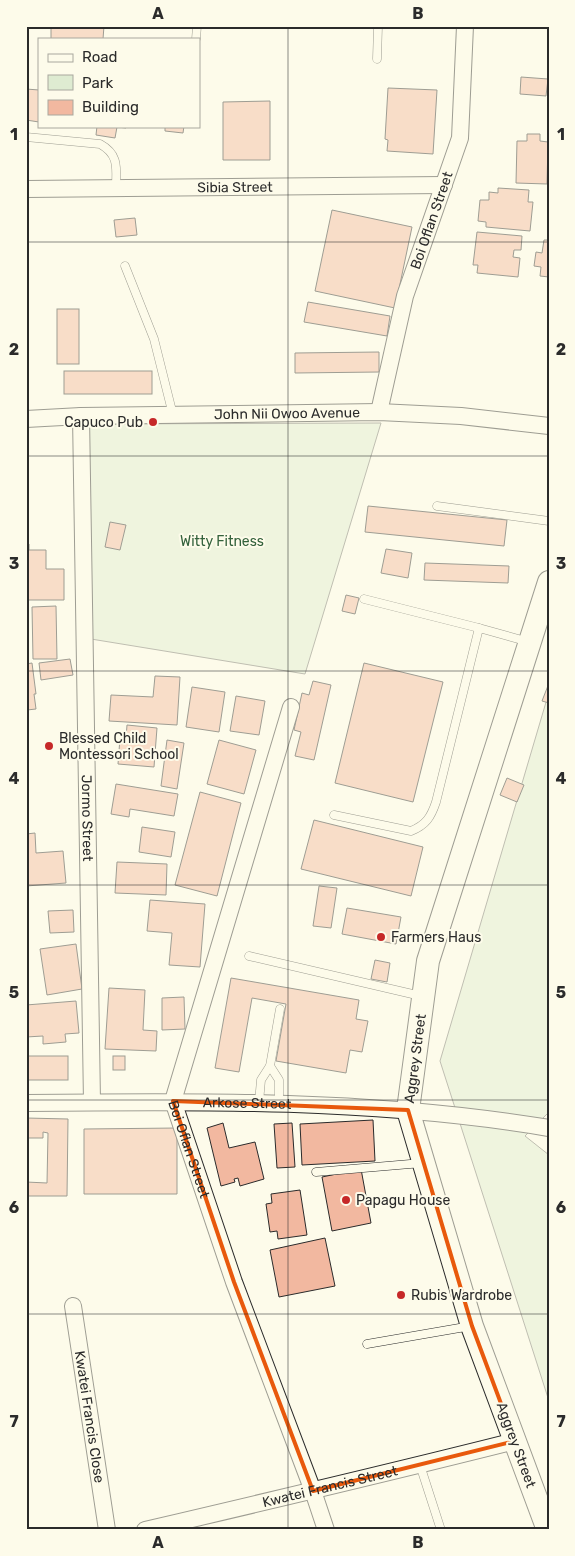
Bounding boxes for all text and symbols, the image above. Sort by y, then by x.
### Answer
text: A [152,4,164,23]
text: B [412,4,424,23]
legend [38,38,200,128]
text: Road [82,48,118,66]
text: Park [82,74,113,92]
text: Building [82,98,139,116]
text: 1 [10,125,18,144]
text: 1 [557,125,565,144]
street label: Boi Oflan Street [406,169,456,271]
street label: Sibia Street [197,178,273,196]
text: 2 [9,340,19,359]
text: 2 [556,340,566,359]
street label: John Nii Owoo Avenue [214,404,360,423]
place label: Capuco Pub [64,414,143,431]
marker: Capuco Pub [147,416,159,428]
park label: Witty Fitness [180,533,264,550]
text: 3 [9,554,19,573]
text: 3 [556,554,566,573]
place label: Blessed Child Montessori School [59,730,179,763]
marker: Blessed Child Montessori School [43,740,55,752]
text: 4 [9,769,20,788]
text: 4 [556,769,567,788]
street label: Jormo Street [78,774,97,862]
place label: Farmers Haus [391,929,481,946]
marker: Farmers Haus [375,931,387,943]
text: 5 [9,983,19,1002]
text: 5 [556,983,566,1002]
street label: Aggrey Street [401,1012,429,1104]
street label: Arkose Street [203,1094,292,1112]
street label: Boi Oflan Street [165,1098,214,1201]
place label: Papagu House [356,1192,450,1209]
marker: Papagu House [340,1194,352,1206]
text: 6 [9,1198,19,1217]
text: 6 [556,1198,566,1217]
place label: Rubis Wardrobe [411,1287,512,1304]
marker: Rubis Wardrobe [395,1289,407,1301]
street label: Kwatei Francis Close [71,1349,108,1484]
street label: Aggrey Street [493,1400,540,1491]
text: 7 [9,1412,19,1431]
text: 7 [556,1412,566,1431]
street label: Kwatei Francis Street [261,1462,400,1511]
text: A [152,1533,164,1552]
text: B [412,1533,424,1552]

